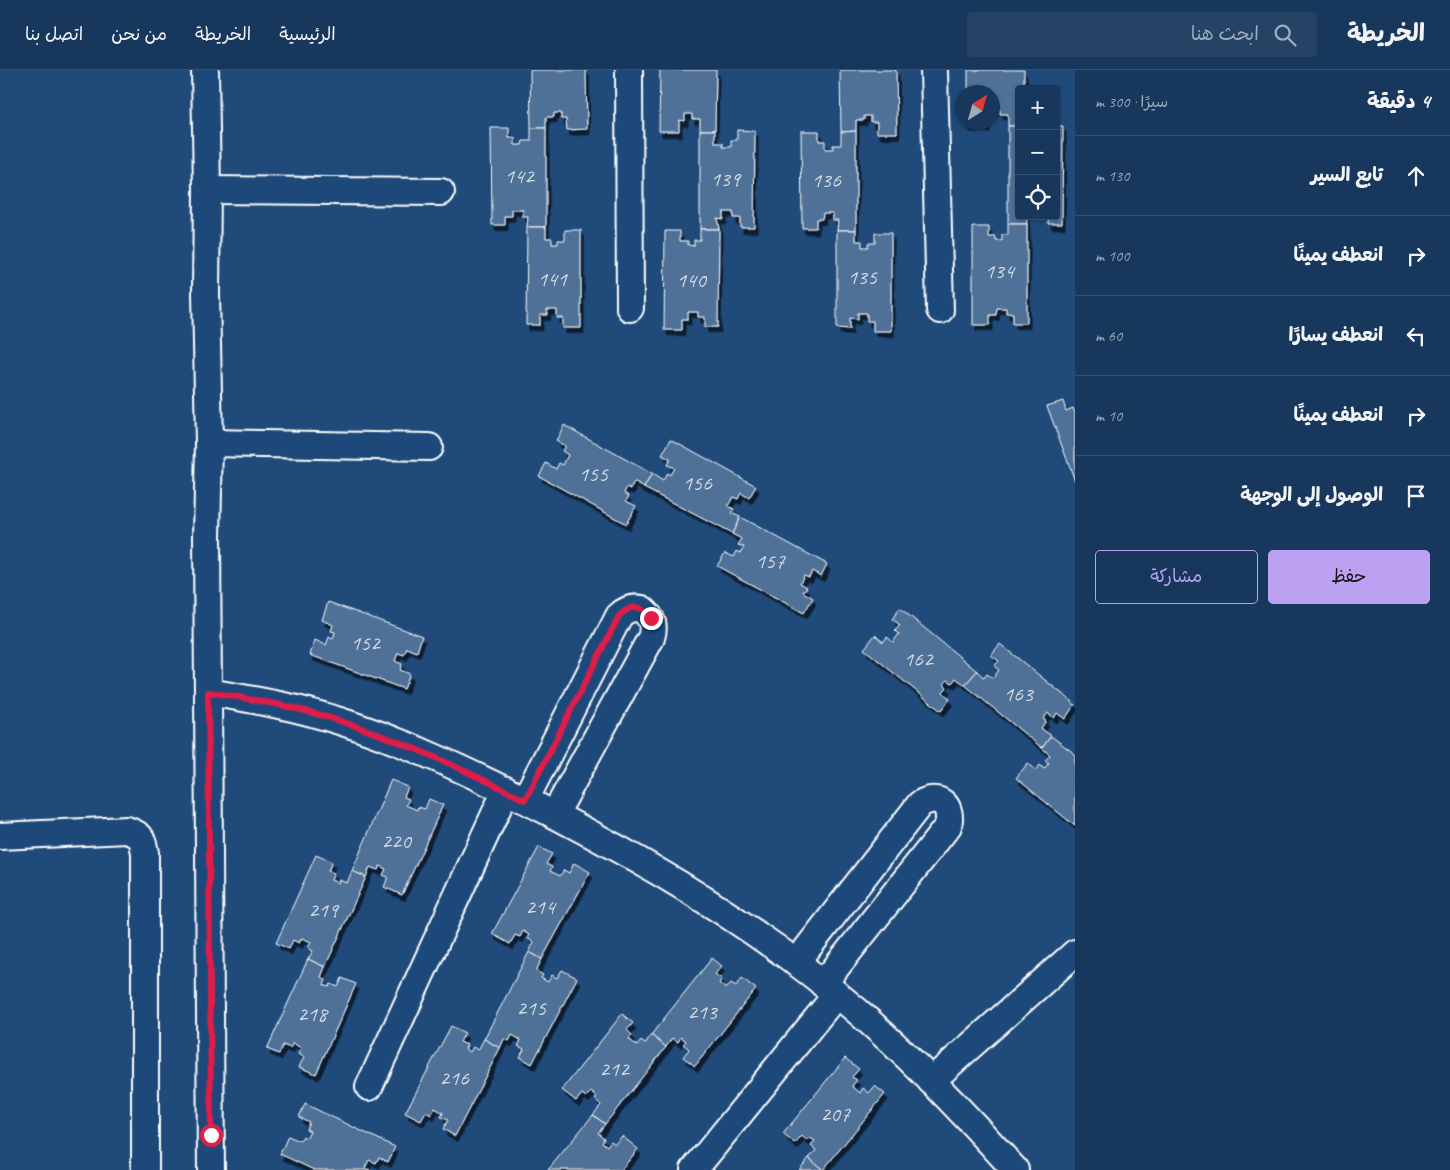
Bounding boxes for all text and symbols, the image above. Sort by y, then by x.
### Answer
search box [967,12,1317,57]
text: الخريطة [1347,18,1425,48]
icon: search [1271,21,1299,49]
text: ابحث هنا [1191,22,1259,46]
text: اتصل بنا [25,23,83,45]
text: من نحن [111,23,167,45]
text: الخريطة [195,23,251,45]
text: الرئيسية [279,23,336,45]
north arrow [955,85,1000,130]
map controls [1015,85,1060,220]
button: + [1015,85,1060,130]
text: 4 دقيقة [1367,88,1430,114]
text: سيرًا · 300 m [1095,92,1168,112]
button: − [1015,130,1060,175]
house number: 142 [504,162,536,190]
icon: ahead [1402,162,1430,190]
text: تابع السير [1311,163,1383,187]
house number: 139 [710,165,742,193]
house number: 136 [811,166,842,194]
text: 130 m [1095,166,1129,186]
button: locate [1015,175,1060,220]
icon: right [1402,242,1430,270]
text: انعطف يمينًا [1294,243,1383,267]
text: 100 m [1095,246,1129,266]
house number: 134 [984,257,1016,285]
house number: 135 [847,263,878,291]
house number: 141 [537,265,568,293]
house number: 140 [676,266,708,294]
icon: left [1402,322,1430,350]
text: انعطف يسارًا [1289,323,1383,347]
text: 60 m [1095,326,1122,346]
icon: right [1402,402,1430,430]
text: انعطف يمينًا [1294,403,1383,427]
text: 10 m [1095,406,1122,426]
house number: 155 [578,460,609,488]
house number: 156 [682,469,713,497]
icon: arrive [1402,482,1430,510]
text: الوصول إلى الوجهة [1240,483,1383,507]
house number: 157 [755,547,786,575]
button: مشاركة [1095,550,1258,604]
button: حفظ [1268,550,1430,604]
route end [640,607,663,630]
house number: 152 [350,629,382,657]
house number: 162 [903,645,935,673]
house number: 163 [1003,680,1035,708]
house number: 220 [381,827,413,855]
house number: 214 [525,893,557,921]
house number: 219 [308,896,340,924]
house number: 215 [516,994,547,1022]
house number: 213 [687,998,719,1026]
house number: 218 [297,1000,329,1028]
house number: 212 [599,1055,631,1083]
house number: 216 [439,1064,470,1092]
house number: 207 [820,1100,851,1128]
route start [200,1124,223,1147]

